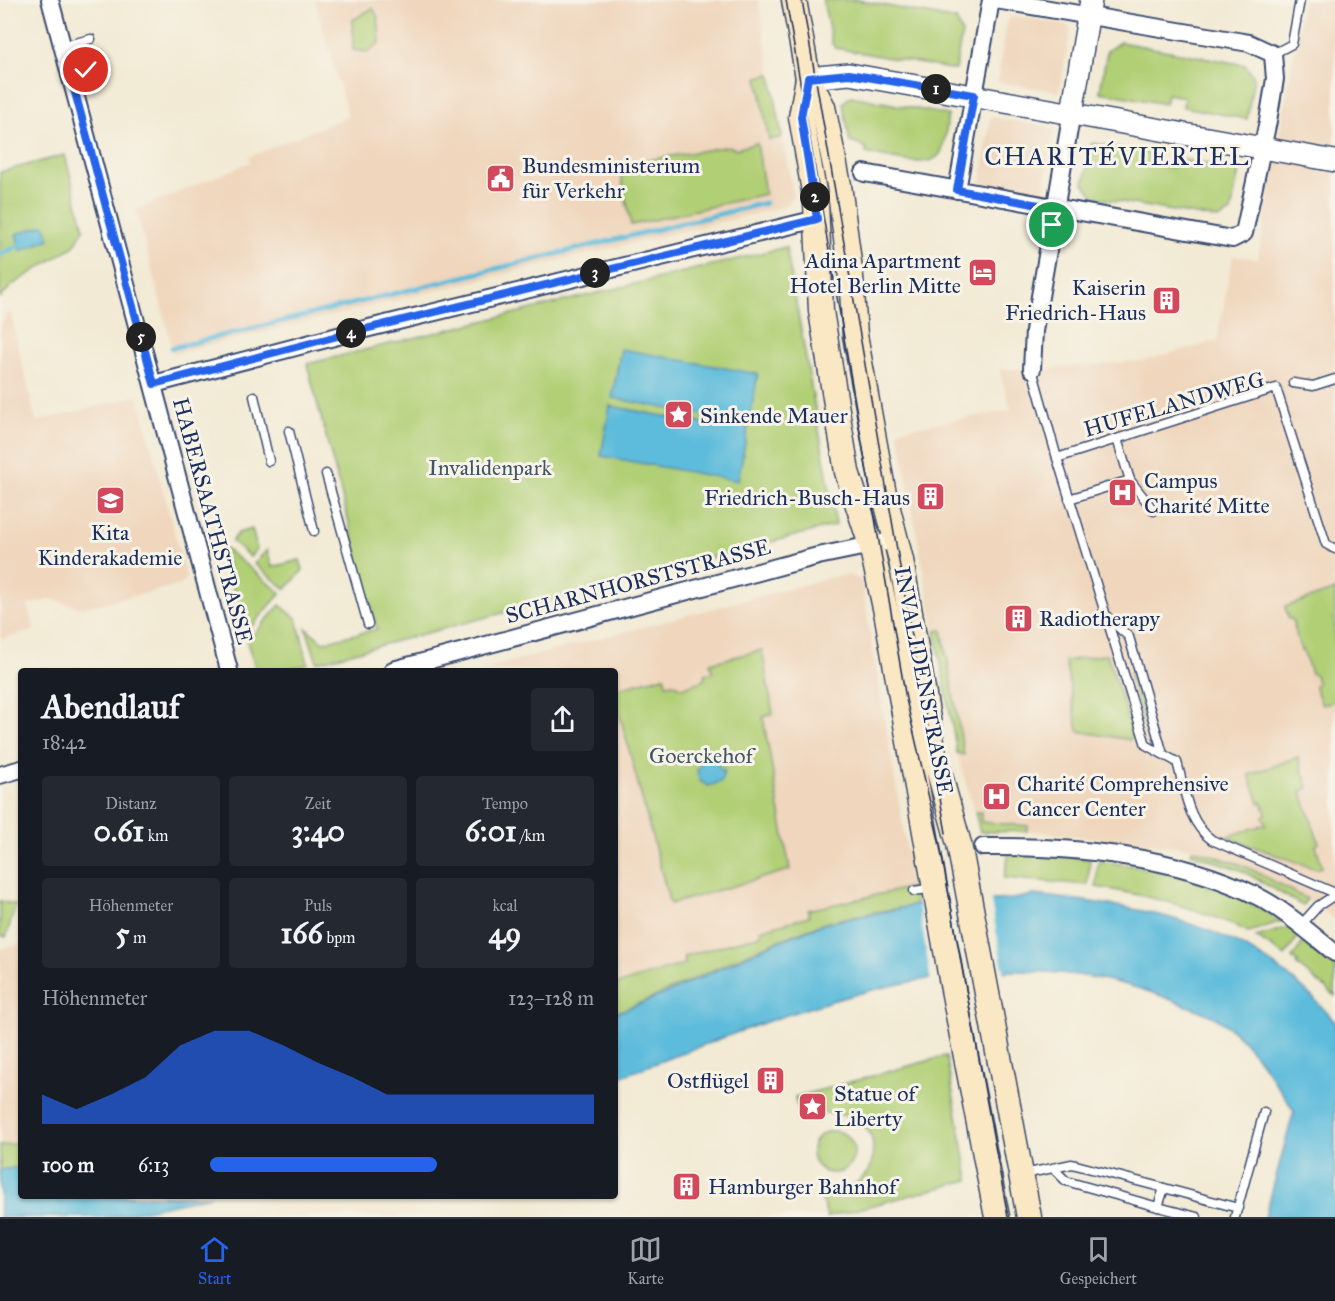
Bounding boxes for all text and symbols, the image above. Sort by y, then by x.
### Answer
pin [60,44,111,95]
icon: check [69,53,102,86]
pin: 1 [921,74,951,104]
text: 1 [933,79,939,98]
district label: CHARITÉVIERTEL [984,140,1250,172]
place label: Bundesministerium für Verkehr [522,152,701,204]
public building icon: Bundesministerium für Verkehr [485,162,517,194]
pin: 2 [800,182,830,212]
text: 2 [811,187,819,206]
pin [1026,199,1077,250]
icon: arrive [1035,208,1068,241]
place label: Adina Apartment Hotel Berlin Mitte [790,247,961,299]
hotel icon: Adina Apartment Hotel Berlin Mitte [966,257,998,289]
pin: 3 [580,258,610,288]
text: 3 [592,263,598,282]
place label: Kaiserin Friedrich-Haus [1005,274,1146,326]
building icon: Kaiserin Friedrich-Haus [1151,284,1183,316]
pin: 4 [336,318,366,348]
pin: 5 [126,322,156,352]
text: 4 [347,323,355,342]
text: 5 [137,327,145,346]
street label: HUFELANDWEG [1081,365,1267,443]
street label: HABERSAATHSTRASSE [167,395,259,648]
place icon: Sinkende Mauer [663,399,695,431]
place label: Sinkende Mauer [700,402,848,429]
park label: Invalidenpark [428,454,552,481]
place label: Campus Charité Mitte [1144,467,1270,519]
hospital icon: Campus Charité Mitte [1107,477,1139,509]
building icon: Friedrich-Busch-Haus [915,481,947,513]
school or university icon: Kita Kinderakademie [94,484,126,516]
place label: Friedrich-Busch-Haus [704,484,910,511]
place label: Kita Kinderakademie [38,519,182,571]
street label: SCHARNHORSTSTRASSE [503,533,774,629]
street label: INVALIDENSTRASSE [889,564,960,798]
building icon: Radiotherapy [1002,602,1034,634]
place label: Radiotherapy [1039,605,1160,632]
text: Abendlauf [42,687,180,727]
button: share [531,688,594,751]
text: 18:42 [42,730,87,754]
park label: Goerckehof [649,742,756,769]
place label: Charité Comprehensive Cancer Center [1017,770,1229,822]
hospital icon: Charité Comprehensive Cancer Center [980,780,1012,812]
text: Distanz [105,794,157,813]
text: Zeit [305,794,331,813]
text: Tempo [482,794,528,813]
text: 0.61 [93,813,144,849]
text: 3:40 [291,813,345,849]
text: 6:01 [465,813,517,849]
text: km [144,826,169,845]
text: /km [517,826,545,845]
text: Höhenmeter [89,896,173,915]
text: Puls [304,896,332,915]
text: kcal [492,896,518,915]
text: 5 [116,915,130,951]
text: 166 [280,915,323,951]
text: 49 [489,915,521,951]
text: m [130,928,146,947]
text: bpm [323,928,356,947]
text: Höhenmeter [42,986,147,1010]
text: 123–128 m [508,986,594,1010]
building icon: Ostflügel [754,1064,786,1096]
place label: Ostflügel [667,1067,749,1094]
place label: Statue of Liberty [834,1080,919,1132]
place icon: Statue of Liberty [797,1090,829,1122]
text: 100 m [42,1153,94,1177]
text: 6:13 [138,1153,169,1177]
building icon: Hamburger Bahnhof [671,1170,703,1202]
place label: Hamburger Bahnhof [708,1173,900,1200]
tab: Start [198,1233,231,1288]
tab: Karte [627,1233,664,1288]
tab: Gespeichert [1060,1233,1137,1288]

